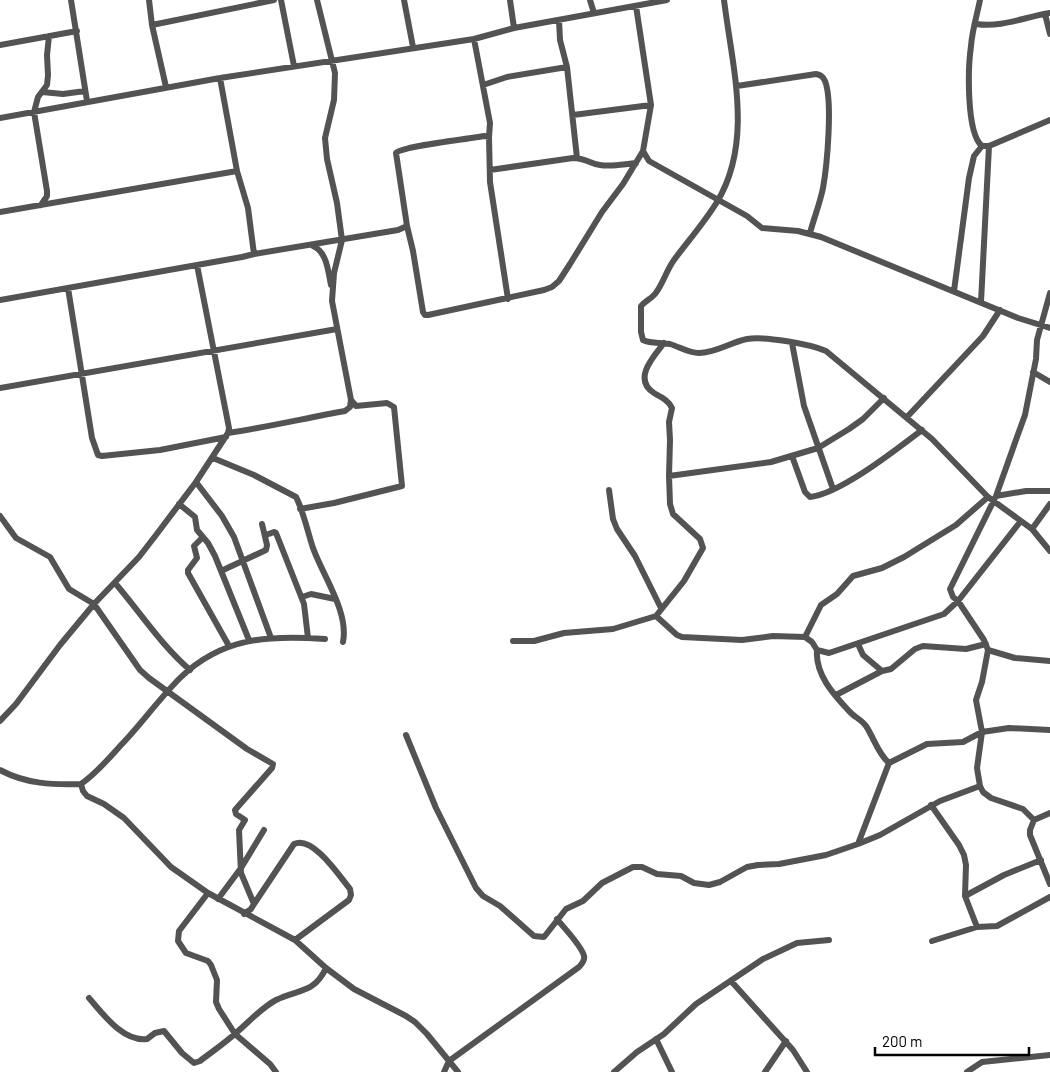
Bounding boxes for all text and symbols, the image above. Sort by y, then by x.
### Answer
scale bar [875,1024,1029,1056]
text: 200 m [882,1032,922,1050]

